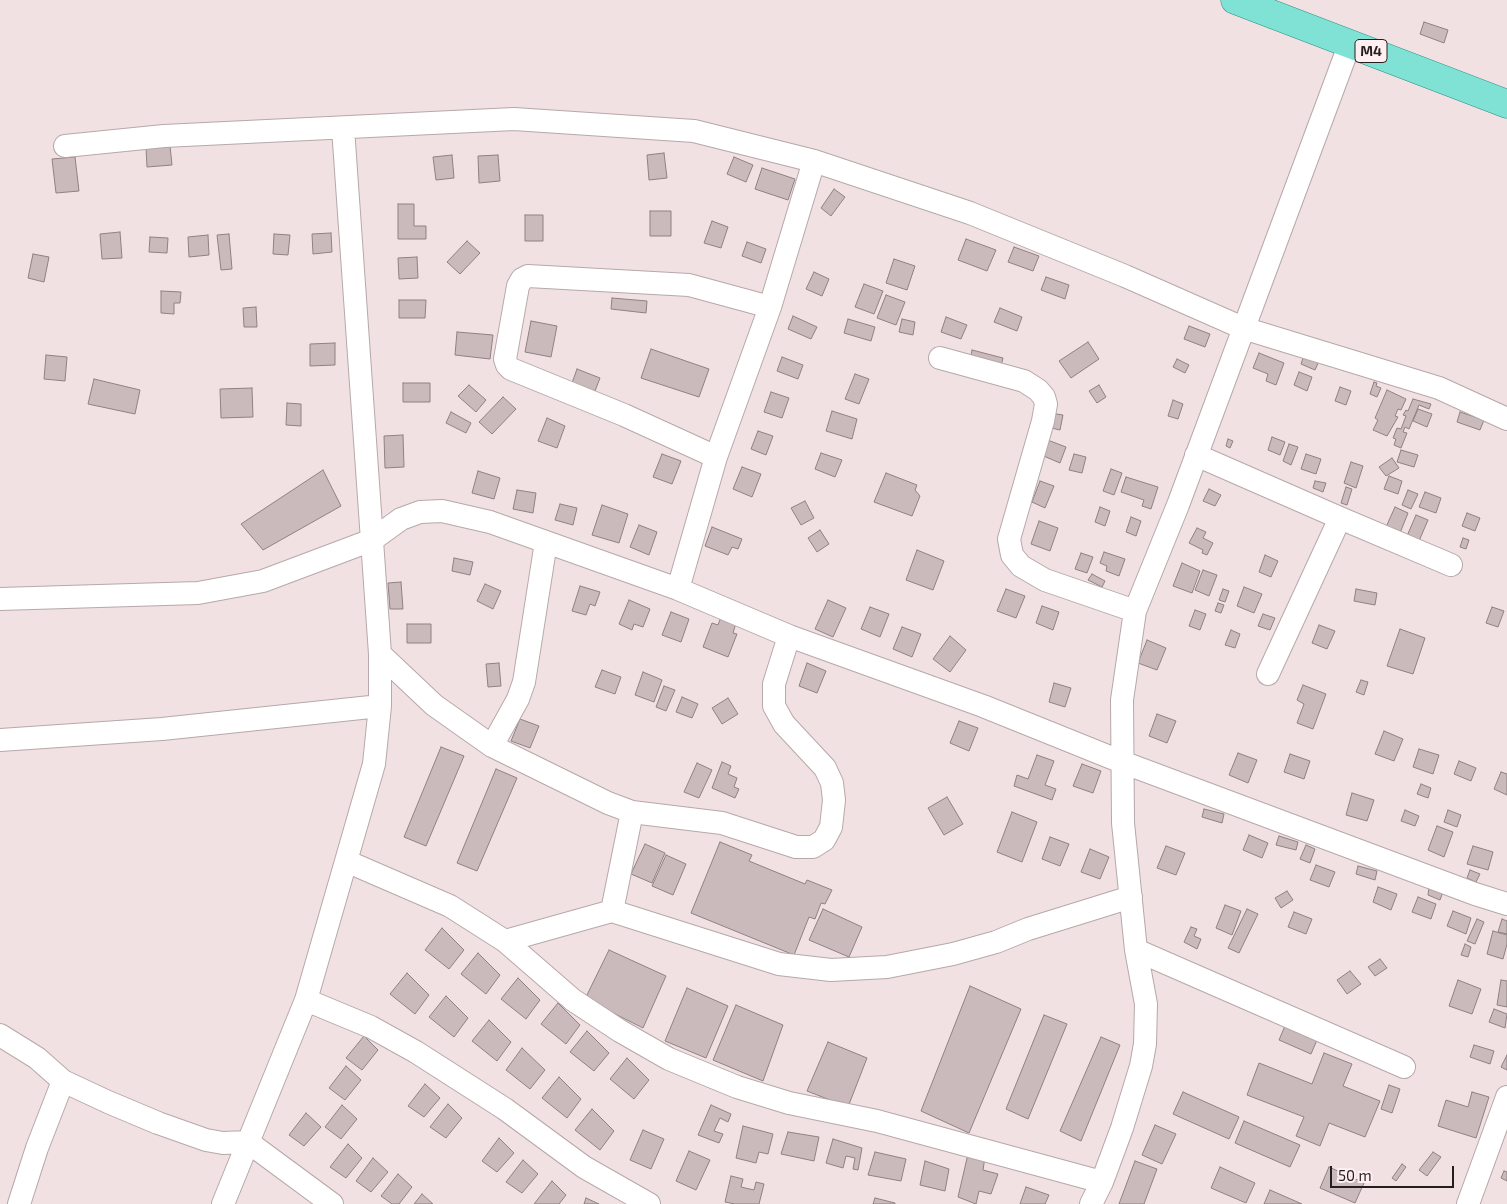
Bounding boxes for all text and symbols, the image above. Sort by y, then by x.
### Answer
road number: M4 [1355,40,1387,62]
scale bar [1332,1156,1456,1188]
text: 50 m [1338,1166,1372,1184]

